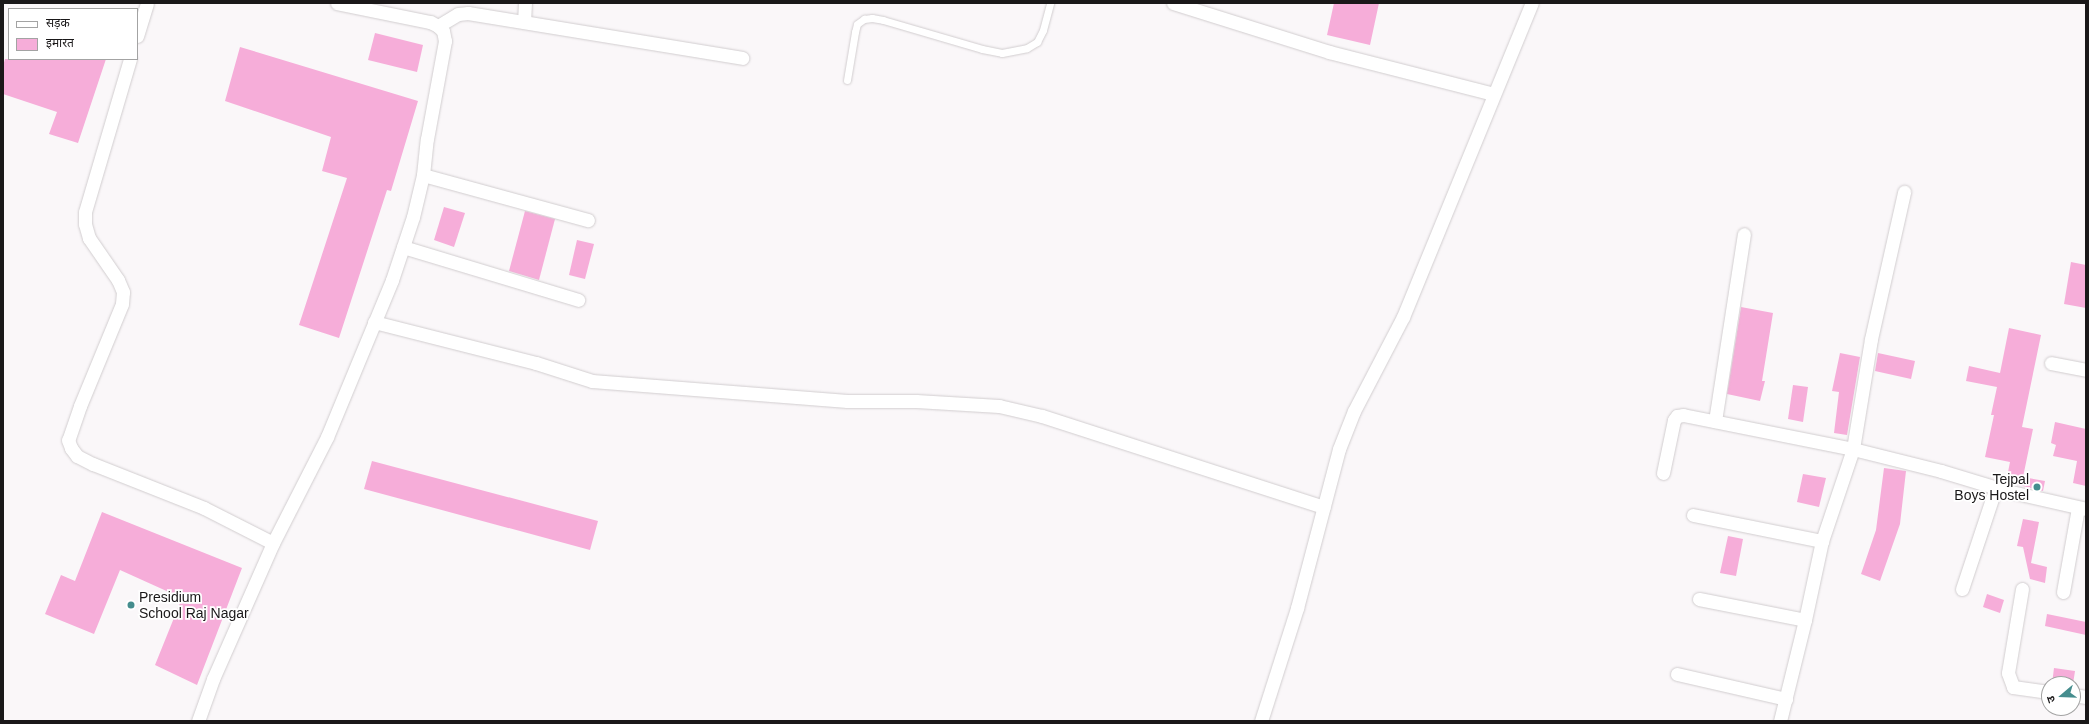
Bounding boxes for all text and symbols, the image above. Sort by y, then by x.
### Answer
legend [8,8,138,60]
text: सड़क [46,16,70,30]
text: इमारत [46,36,74,50]
place label: Tejpal Boys Hostel [1954,471,2029,504]
marker: Tejpal Boys Hostel [2032,482,2042,492]
place label: Presidium School Raj Nagar [139,589,249,622]
marker: Presidium School Raj Nagar [126,600,136,610]
north arrow [2041,676,2081,716]
text: उ [2044,695,2057,705]

